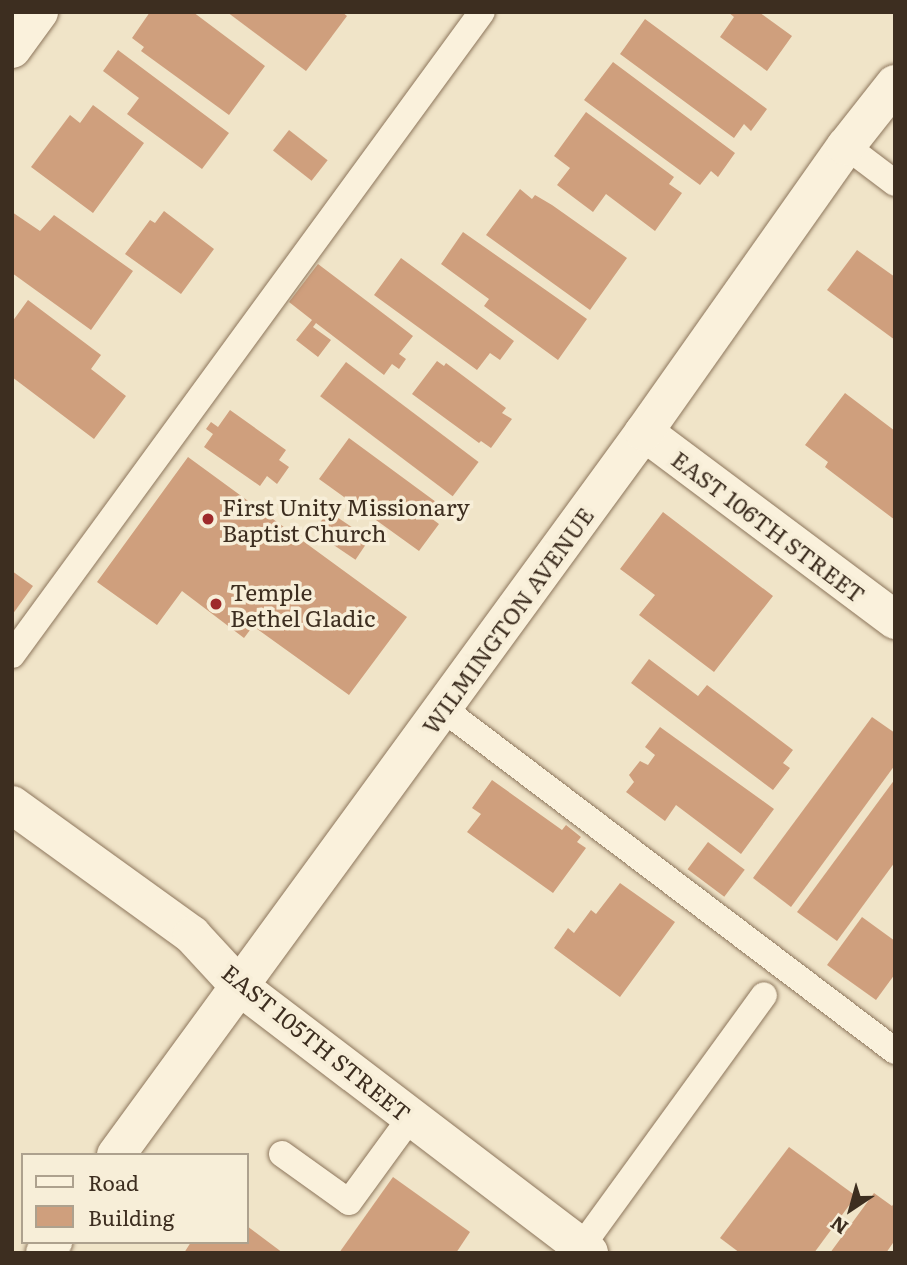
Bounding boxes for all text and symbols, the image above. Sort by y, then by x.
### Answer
street label: EAST 106TH STREET [667,444,871,608]
place label: First Unity Missionary Baptist Church [222,492,470,546]
street label: WILMINGTON AVENUE [416,501,598,739]
marker: First Unity Missionary Baptist Church [200,511,216,527]
place label: Temple Bethel Gladic [230,577,375,631]
marker: Temple Bethel Gladic [208,596,224,612]
street label: EAST 105TH STREET [217,958,417,1126]
legend [21,1153,248,1244]
text: Road [88,1166,139,1197]
north arrow [816,1174,886,1244]
text: Building [88,1201,174,1232]
text: N [824,1210,853,1242]

